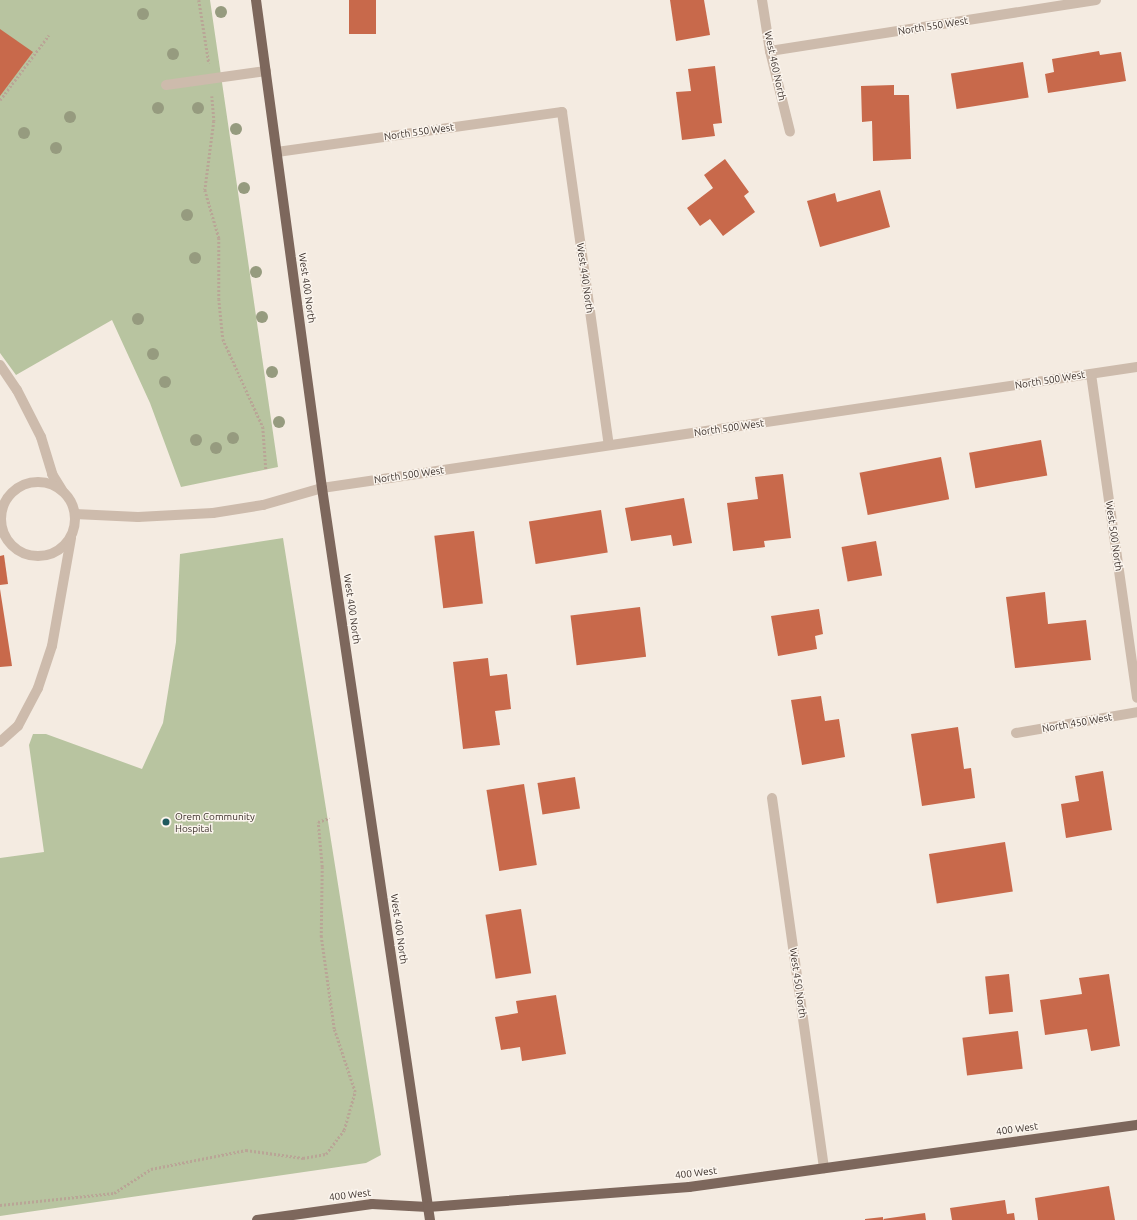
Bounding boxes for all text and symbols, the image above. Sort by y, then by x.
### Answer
street label: North 550 West [897,15,969,37]
street label: West 460 North [762,30,788,102]
street label: North 550 West [383,121,455,143]
street label: West 440 North [574,242,596,314]
street label: West 400 North [296,252,318,324]
street label: North 500 West [1014,369,1086,391]
street label: North 500 West [693,417,765,439]
street label: North 500 West [373,464,445,486]
street label: West 500 North [1103,500,1125,572]
street label: West 400 North [341,573,363,645]
street label: North 450 West [1041,711,1113,735]
place label: Orem Community Hospital [175,810,255,834]
marker: Orem Community Hospital [160,816,172,828]
street label: West 400 North [388,893,410,965]
street label: West 450 North [787,947,809,1019]
street label: 400 West [995,1120,1039,1138]
street label: 400 West [674,1164,718,1182]
street label: 400 West [328,1186,372,1204]

